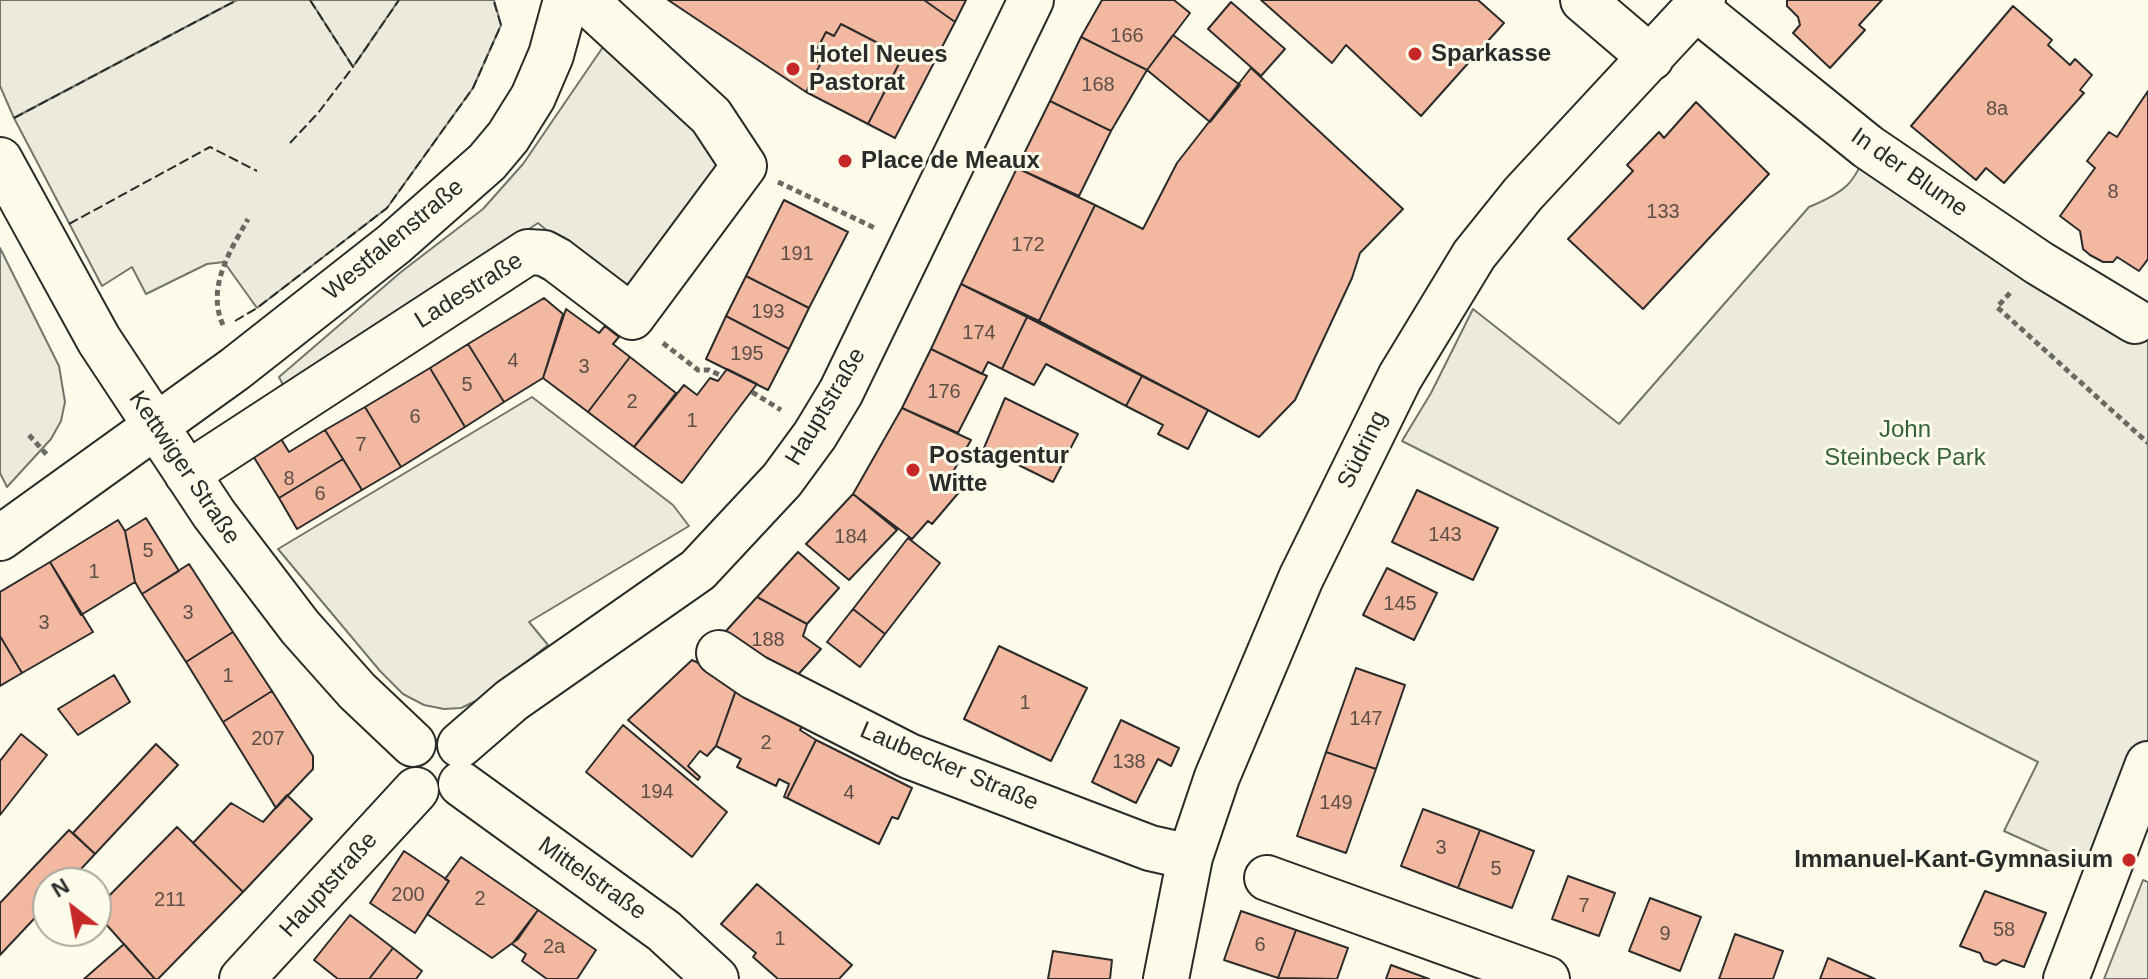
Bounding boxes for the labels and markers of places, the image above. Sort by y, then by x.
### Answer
place label: Sparkasse [1431,40,1551,68]
place label: Hotel Neues Pastorat [809,41,948,97]
marker: Sparkasse [1406,45,1424,63]
marker: Hotel Neues Pastorat [784,60,802,78]
place label: Place de Meaux [861,147,1040,175]
marker: Place de Meaux [836,152,854,170]
place label: Postagentur Witte [929,442,1069,498]
marker: Postagentur Witte [904,461,922,479]
place label: Immanuel-Kant-Gymnasium [1794,846,2113,874]
marker: Immanuel-Kant-Gymnasium [2120,851,2138,869]

